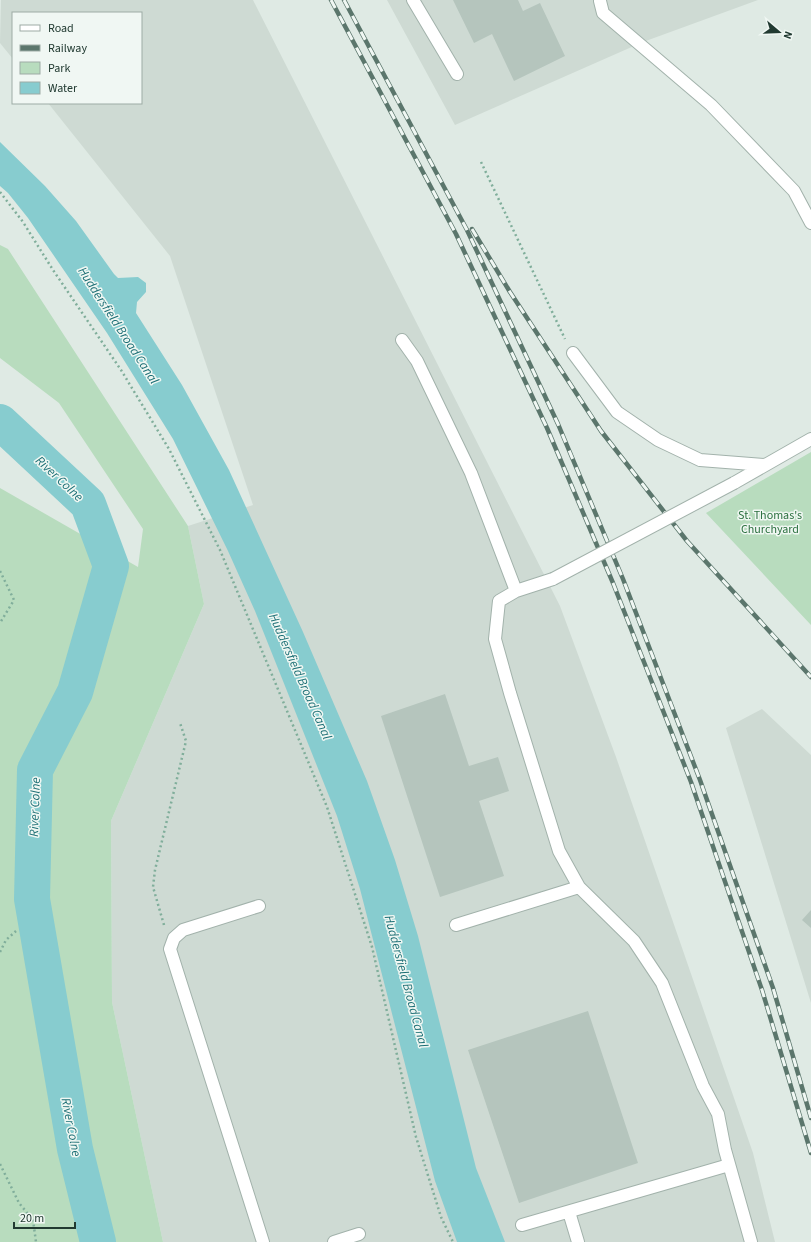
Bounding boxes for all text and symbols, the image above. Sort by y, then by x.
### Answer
legend [12,12,142,104]
north arrow [759,12,799,52]
text: Road [48,20,74,37]
text: N [780,29,796,41]
text: Railway [48,40,87,57]
text: Park [48,60,70,77]
text: Water [48,80,78,97]
water label: Huddersfield Broad Canal [73,263,163,388]
water label: River Colne [31,452,87,506]
park label: St. Thomas's Churchyard [738,507,802,538]
water label: Huddersfield Broad Canal [264,610,336,743]
water label: River Colne [25,777,45,837]
water label: Huddersfield Broad Canal [380,913,433,1050]
water label: River Colne [57,1096,86,1158]
scale bar [14,1204,75,1230]
text: 20 m [20,1210,44,1227]

